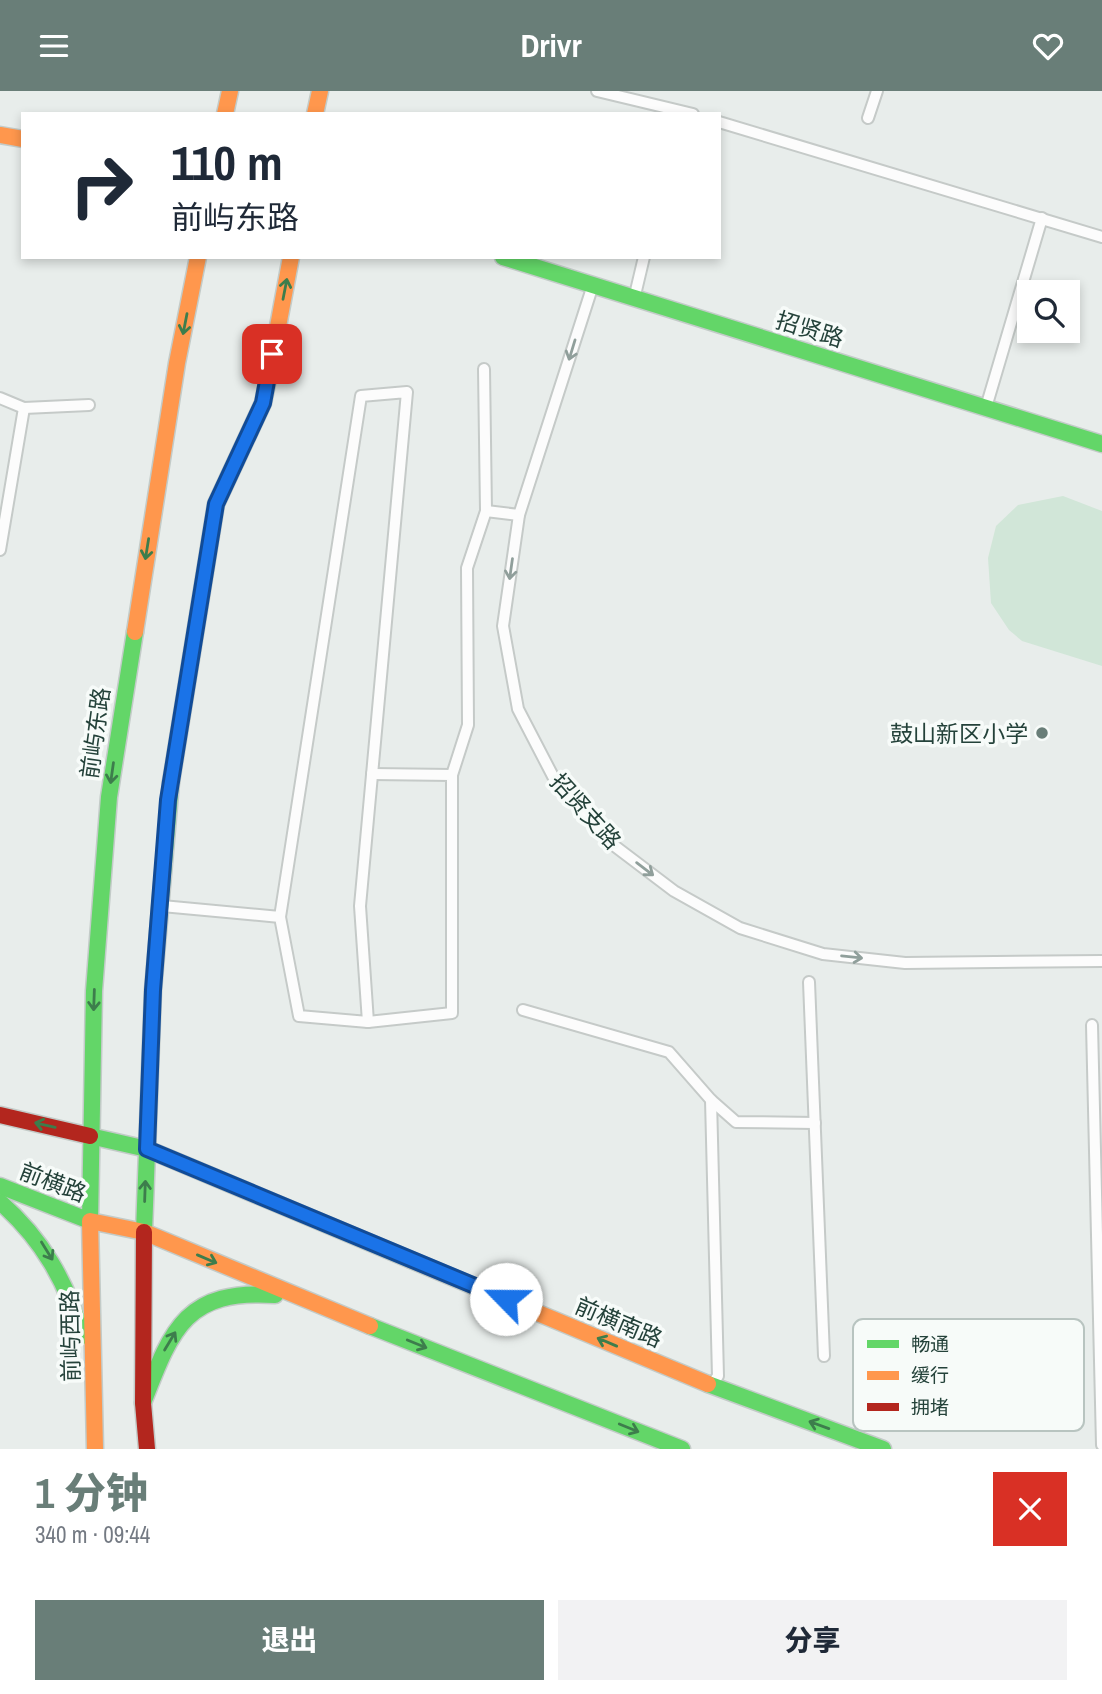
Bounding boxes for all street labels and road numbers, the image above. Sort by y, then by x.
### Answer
street label: 招贤路 [772,304,848,354]
street label: 前屿东路 [73,685,117,781]
street label: 招贤支路 [544,766,628,856]
street label: 前横路 [15,1155,91,1209]
street label: 前屿西路 [54,1290,86,1382]
street label: 前横南路 [571,1290,667,1354]

